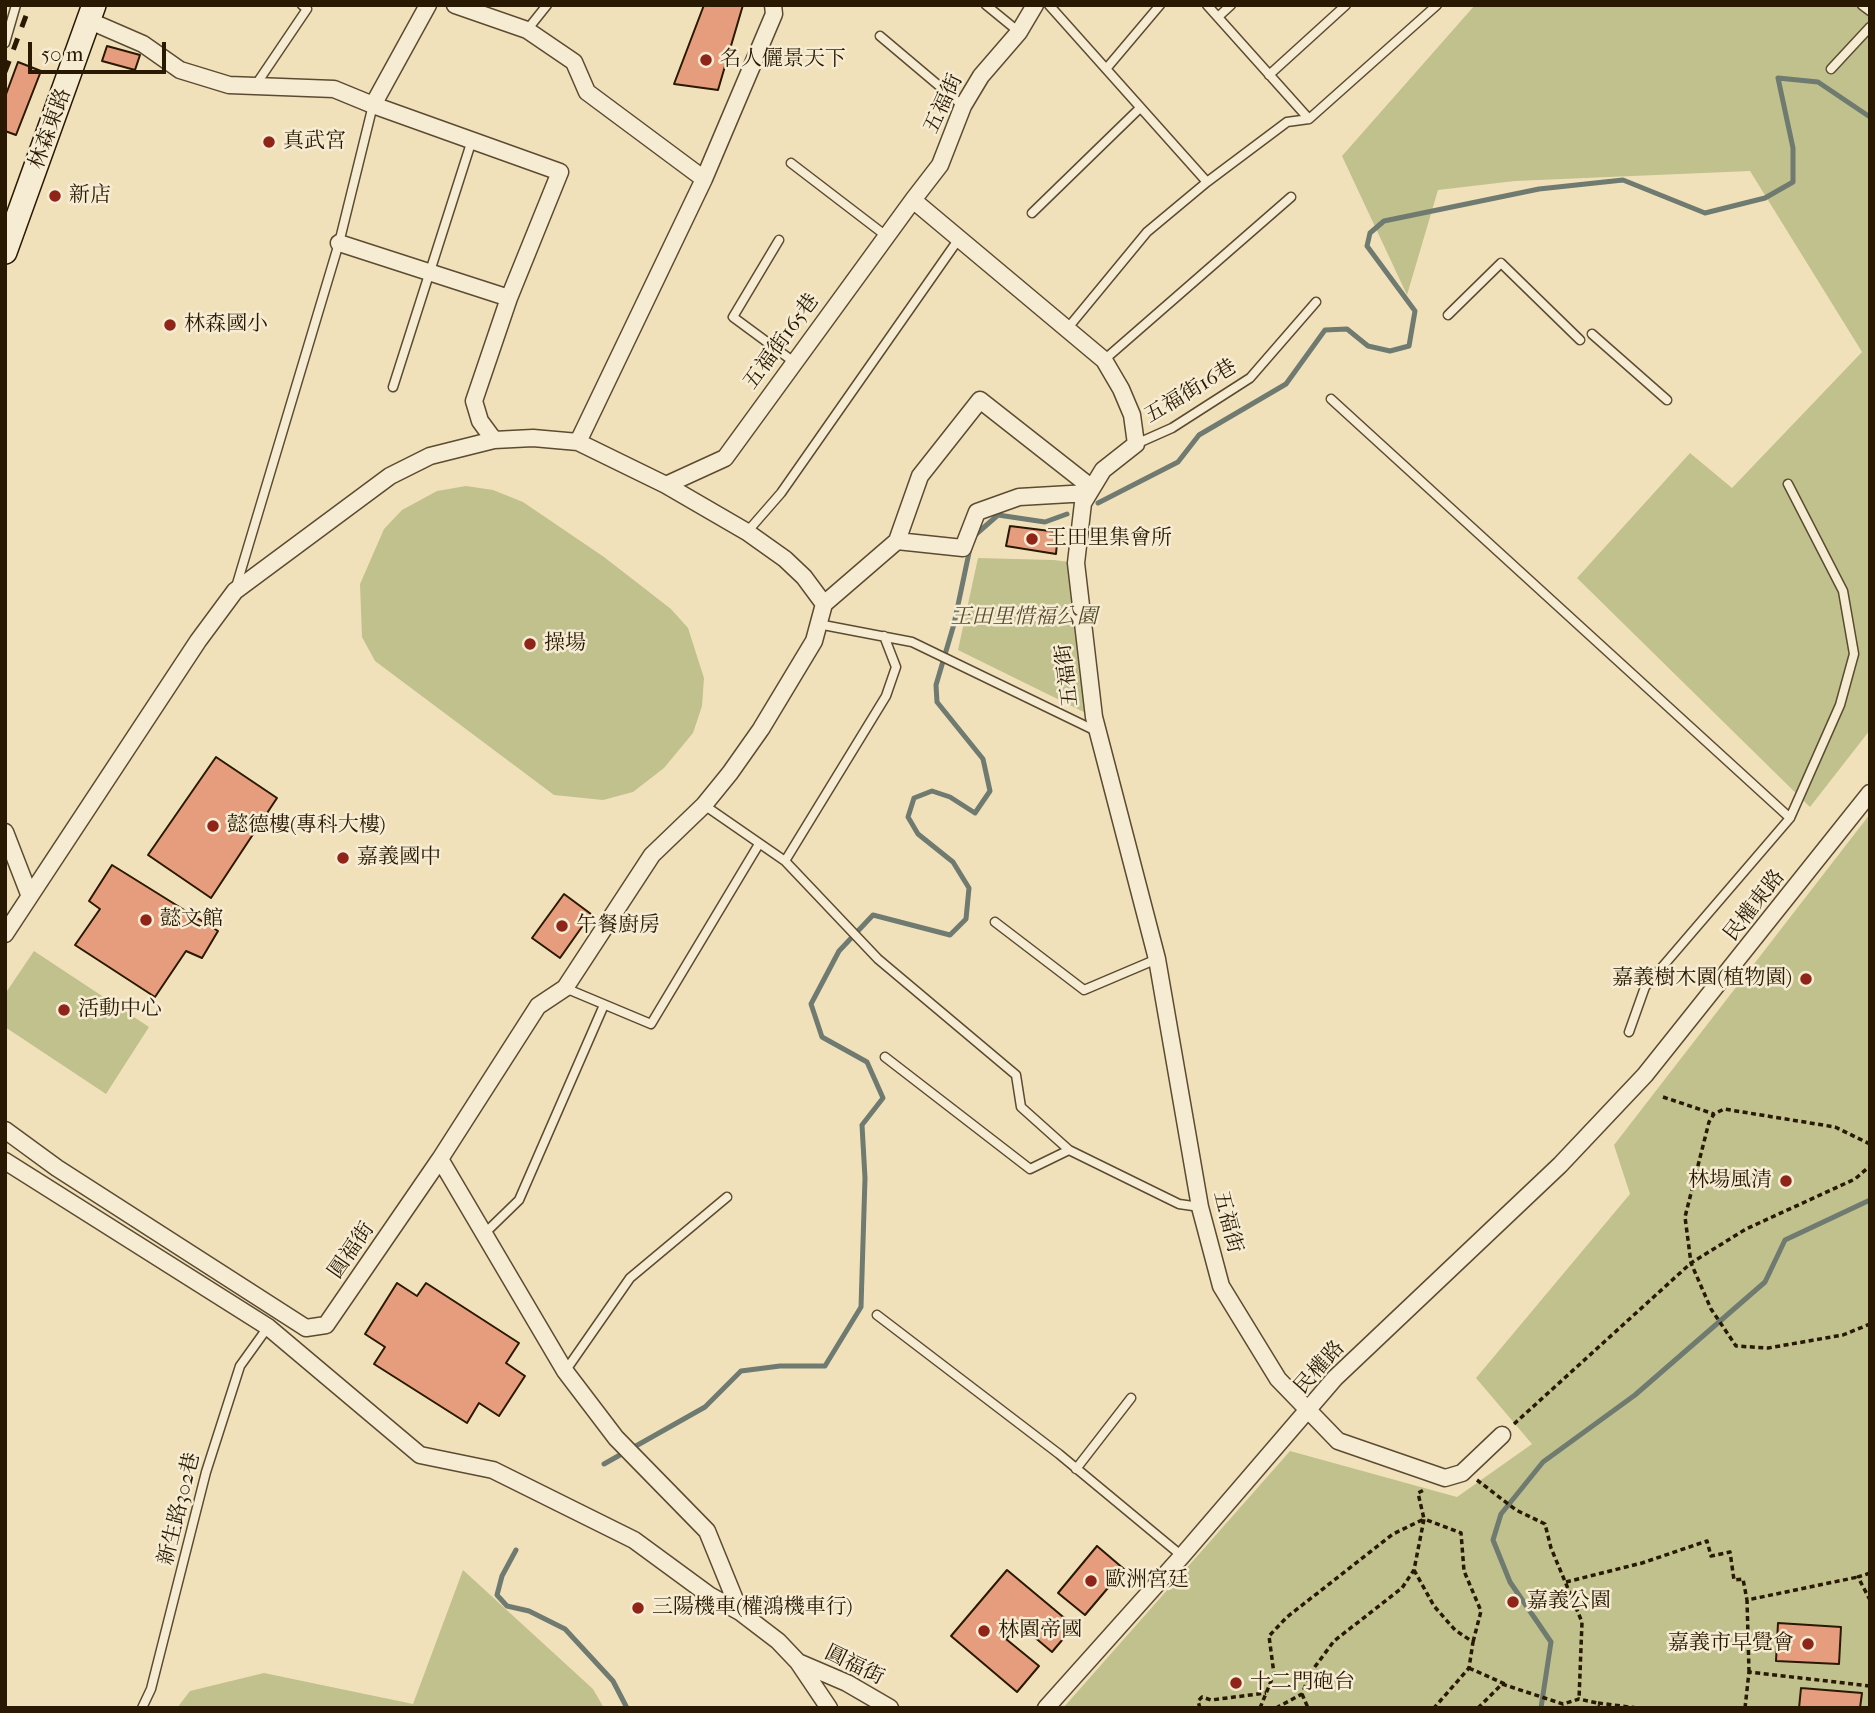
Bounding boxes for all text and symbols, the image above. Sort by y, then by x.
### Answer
scale bar [32,28,170,72]
text: 50 m [41,42,84,66]
place label: 名人儷景天下 [720,47,846,73]
marker: 名人儷景天下 [698,52,714,68]
street label: 五福街 [919,70,969,138]
street label: 林森東路 [25,85,77,173]
place label: 真武宮 [283,129,346,155]
marker: 真武宮 [261,134,277,150]
place label: 新店 [69,183,111,209]
marker: 新店 [47,188,63,204]
street label: 五福街165巷 [739,289,825,395]
place label: 林森國小 [184,312,268,338]
marker: 林森國小 [162,317,178,333]
street label: 五福街16巷 [1140,355,1242,429]
place label: 王田里集會所 [1046,526,1172,552]
marker: 王田里集會所 [1024,531,1040,547]
park label: 王田里惜福公園 [951,605,1097,631]
place label: 操場 [544,631,586,657]
marker: 操場 [522,636,538,652]
street label: 五福街 [1052,642,1084,708]
place label: 懿德樓(專科大樓) [227,813,386,839]
marker: 懿德樓(專科大樓) [205,818,221,834]
place label: 嘉義國中 [357,845,441,871]
marker: 嘉義國中 [335,850,351,866]
street label: 民權東路 [1719,865,1791,947]
place label: 懿文館 [160,907,223,933]
marker: 懿文館 [138,912,154,928]
place label: 午餐廚房 [576,913,660,939]
marker: 午餐廚房 [554,918,570,934]
place label: 嘉義樹木園(植物園) [1612,966,1792,992]
marker: 嘉義樹木園(植物園) [1798,971,1814,987]
place label: 活動中心 [78,997,162,1023]
marker: 活動中心 [56,1002,72,1018]
place label: 林場風清 [1688,1168,1772,1194]
marker: 林場風清 [1778,1173,1794,1189]
street label: 五福街 [1207,1188,1247,1256]
street label: 圓福街 [324,1218,380,1284]
street label: 民權路 [1290,1336,1350,1400]
street label: 新生路302巷 [154,1450,206,1568]
place label: 歐洲宮廷 [1105,1568,1189,1594]
marker: 歐洲宮廷 [1083,1573,1099,1589]
place label: 嘉義公園 [1527,1589,1611,1615]
marker: 嘉義公園 [1505,1594,1521,1610]
place label: 三陽機車(權鴻機車行) [652,1595,853,1621]
marker: 三陽機車(權鴻機車行) [630,1600,646,1616]
place label: 林園帝國 [998,1618,1082,1644]
marker: 林園帝國 [976,1623,992,1639]
place label: 嘉義市早覺會 [1668,1631,1794,1657]
marker: 嘉義市早覺會 [1800,1636,1816,1652]
street label: 圓福街 [820,1641,888,1691]
place label: 十二門砲台 [1250,1670,1355,1696]
marker: 十二門砲台 [1228,1675,1244,1691]

